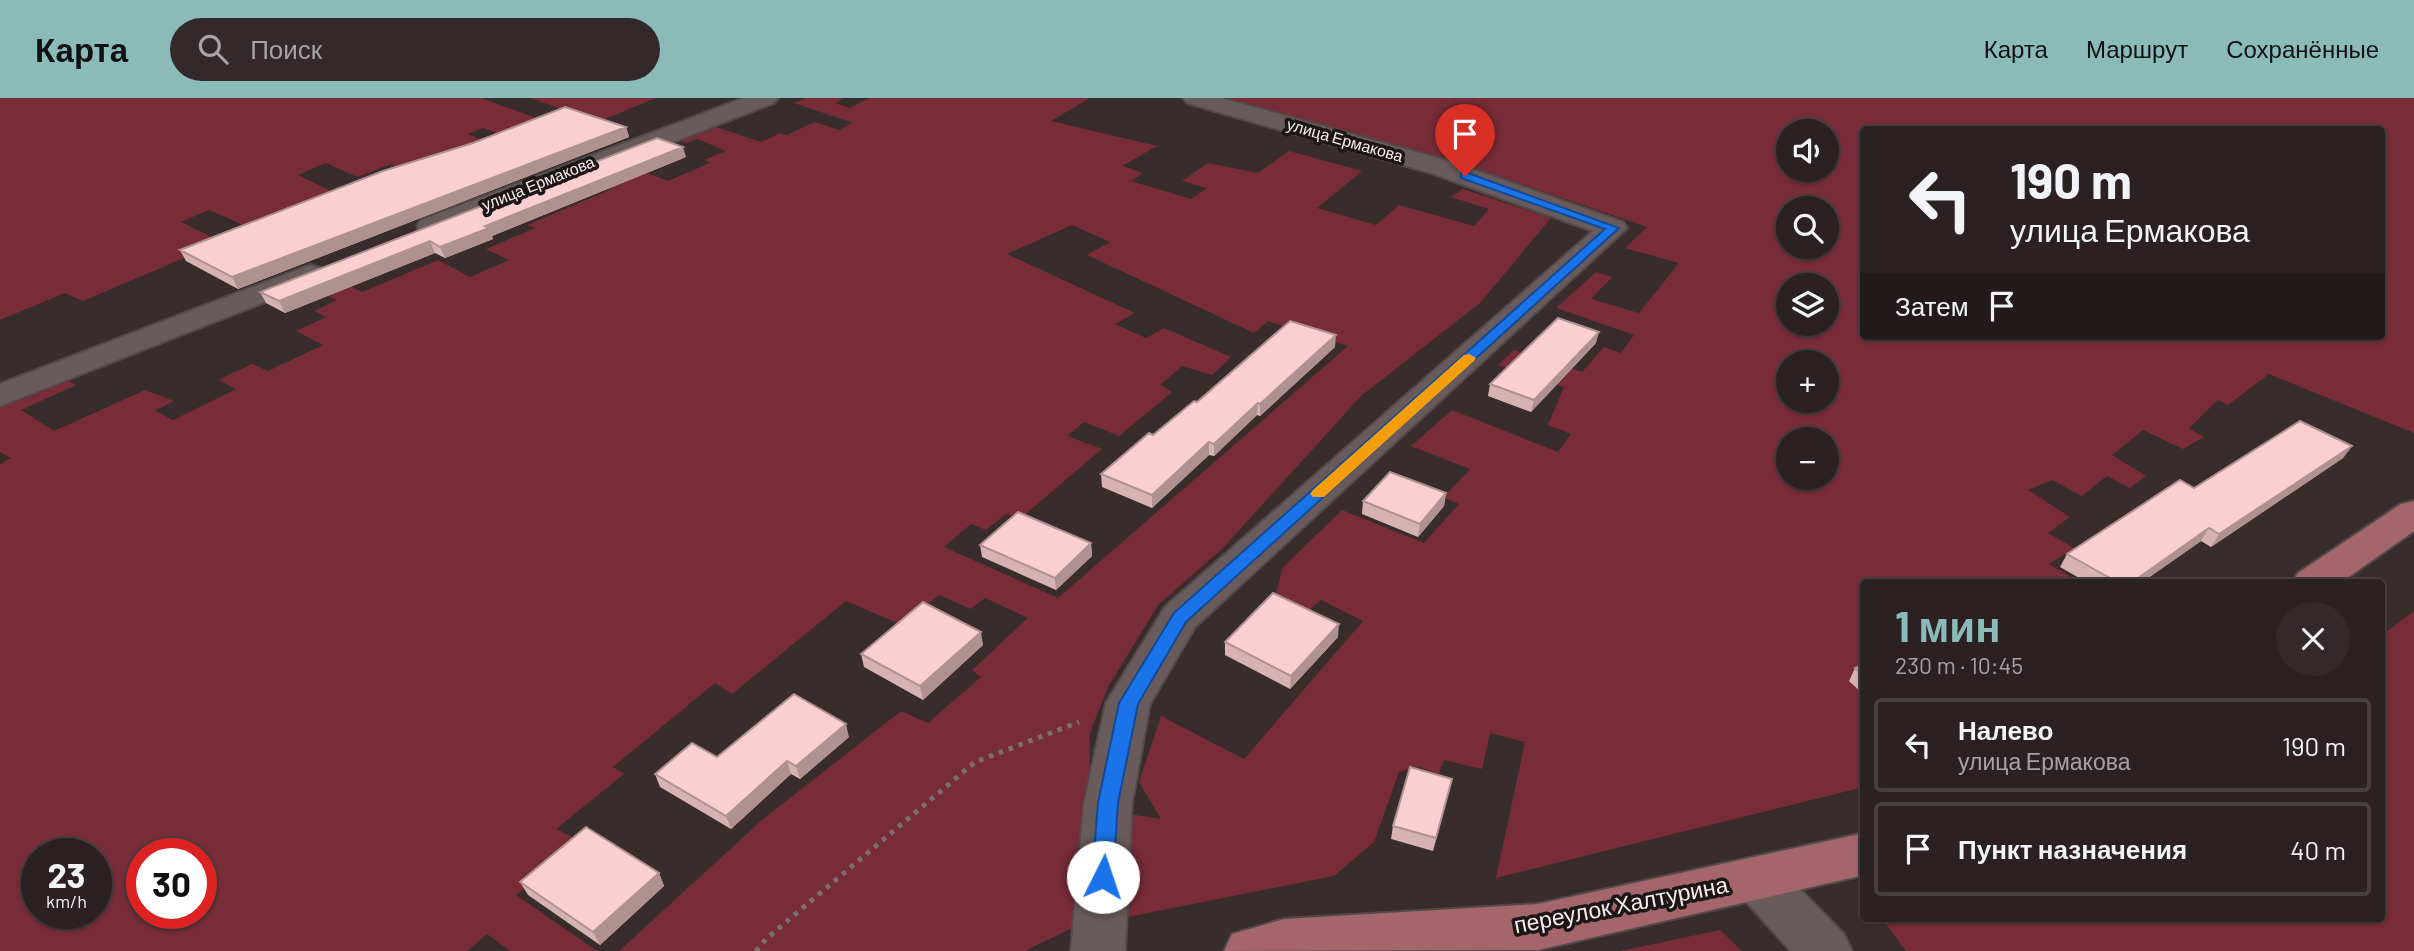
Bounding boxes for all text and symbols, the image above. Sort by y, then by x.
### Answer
search box [170,18,660,81]
text: Карта [35,29,128,69]
icon: search [194,30,232,68]
text: Поиск [250,33,322,64]
text: Карта [1984,34,2048,63]
text: Маршрут [2086,34,2188,63]
text: Сохранённые [2226,34,2379,63]
pin [1435,104,1495,176]
street label: улица Ермакова [1285,114,1406,165]
icon: arrive [1446,115,1484,153]
map controls [1776,119,1839,490]
button: sound [1776,119,1839,182]
text: 190 m [2010,150,2132,209]
street label: улица Ермакова [479,151,597,214]
icon: left [1895,154,1986,245]
button: search [1776,196,1839,259]
text: улица Ермакова [2010,210,2250,248]
button: layers [1776,273,1839,336]
icon: arrive [1983,287,2021,325]
text: Затем [1895,290,1969,321]
button: + [1776,350,1839,413]
button: − [1776,427,1839,490]
text: 1 мин [1895,600,2001,650]
button: close [2276,602,2350,676]
text: 230 m · 10:45 [1895,651,2023,679]
text: Налево [1958,714,2053,745]
icon: left [1899,726,1937,764]
text: 190 m [2282,730,2346,761]
text: улица Ермакова [1958,747,2130,775]
icon: arrive [1899,830,1937,868]
text: Пункт назначения [1958,833,2187,864]
text: 40 m [2290,834,2346,865]
speed limit sign: 30 [126,838,217,929]
position arrow [1066,840,1140,914]
text: 23 [47,853,86,895]
street label: переулок Халтурина [1511,869,1730,939]
text: km/h [46,890,87,912]

